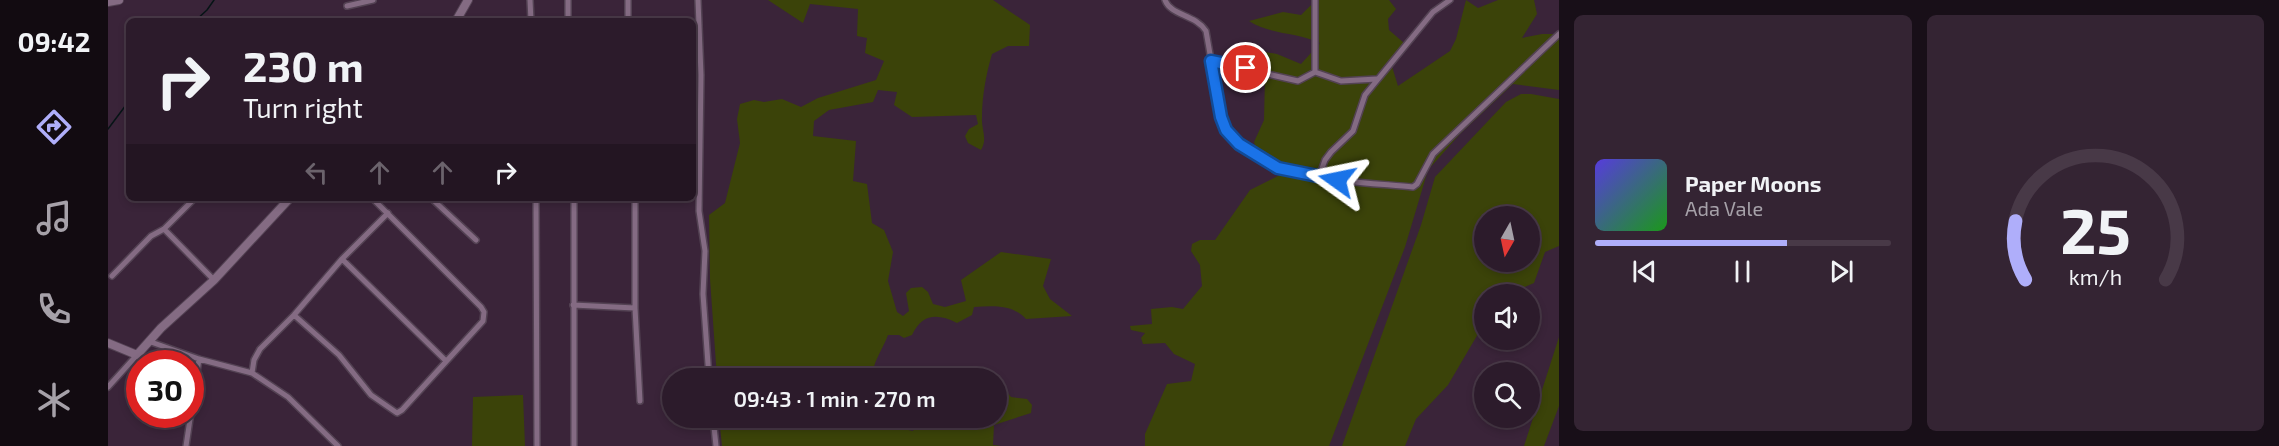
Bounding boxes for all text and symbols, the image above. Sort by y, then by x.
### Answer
text: 09:42 [18,25,90,57]
text: 230 m [243,40,364,90]
icon: right [144,42,222,120]
pin [1220,42,1271,93]
icon: arrive [1229,51,1262,84]
text: Turn right [243,91,363,123]
icon: directions [33,106,75,148]
position arrow [1305,148,1369,212]
icon: left [300,156,333,189]
icon: ahead [363,156,396,189]
icon: ahead [426,156,459,189]
icon: right [489,156,522,189]
text: Paper Moons [1685,170,1821,196]
text: 25 [2060,192,2131,267]
text: Ada Vale [1685,196,1763,220]
icon: music [33,197,75,239]
north arrow [1474,206,1540,272]
map controls [1474,206,1540,428]
icon: previous [1628,255,1661,288]
icon: pause [1726,255,1759,288]
icon: next [1825,255,1858,288]
text: km/h [2069,264,2122,289]
button: sound [1474,284,1540,350]
icon: phone [33,288,75,330]
speed limit sign: 30 [126,350,204,428]
button: search [1474,362,1540,428]
icon: climate [33,379,75,421]
text: 09:43 · 1 min · 270 m [733,385,936,411]

